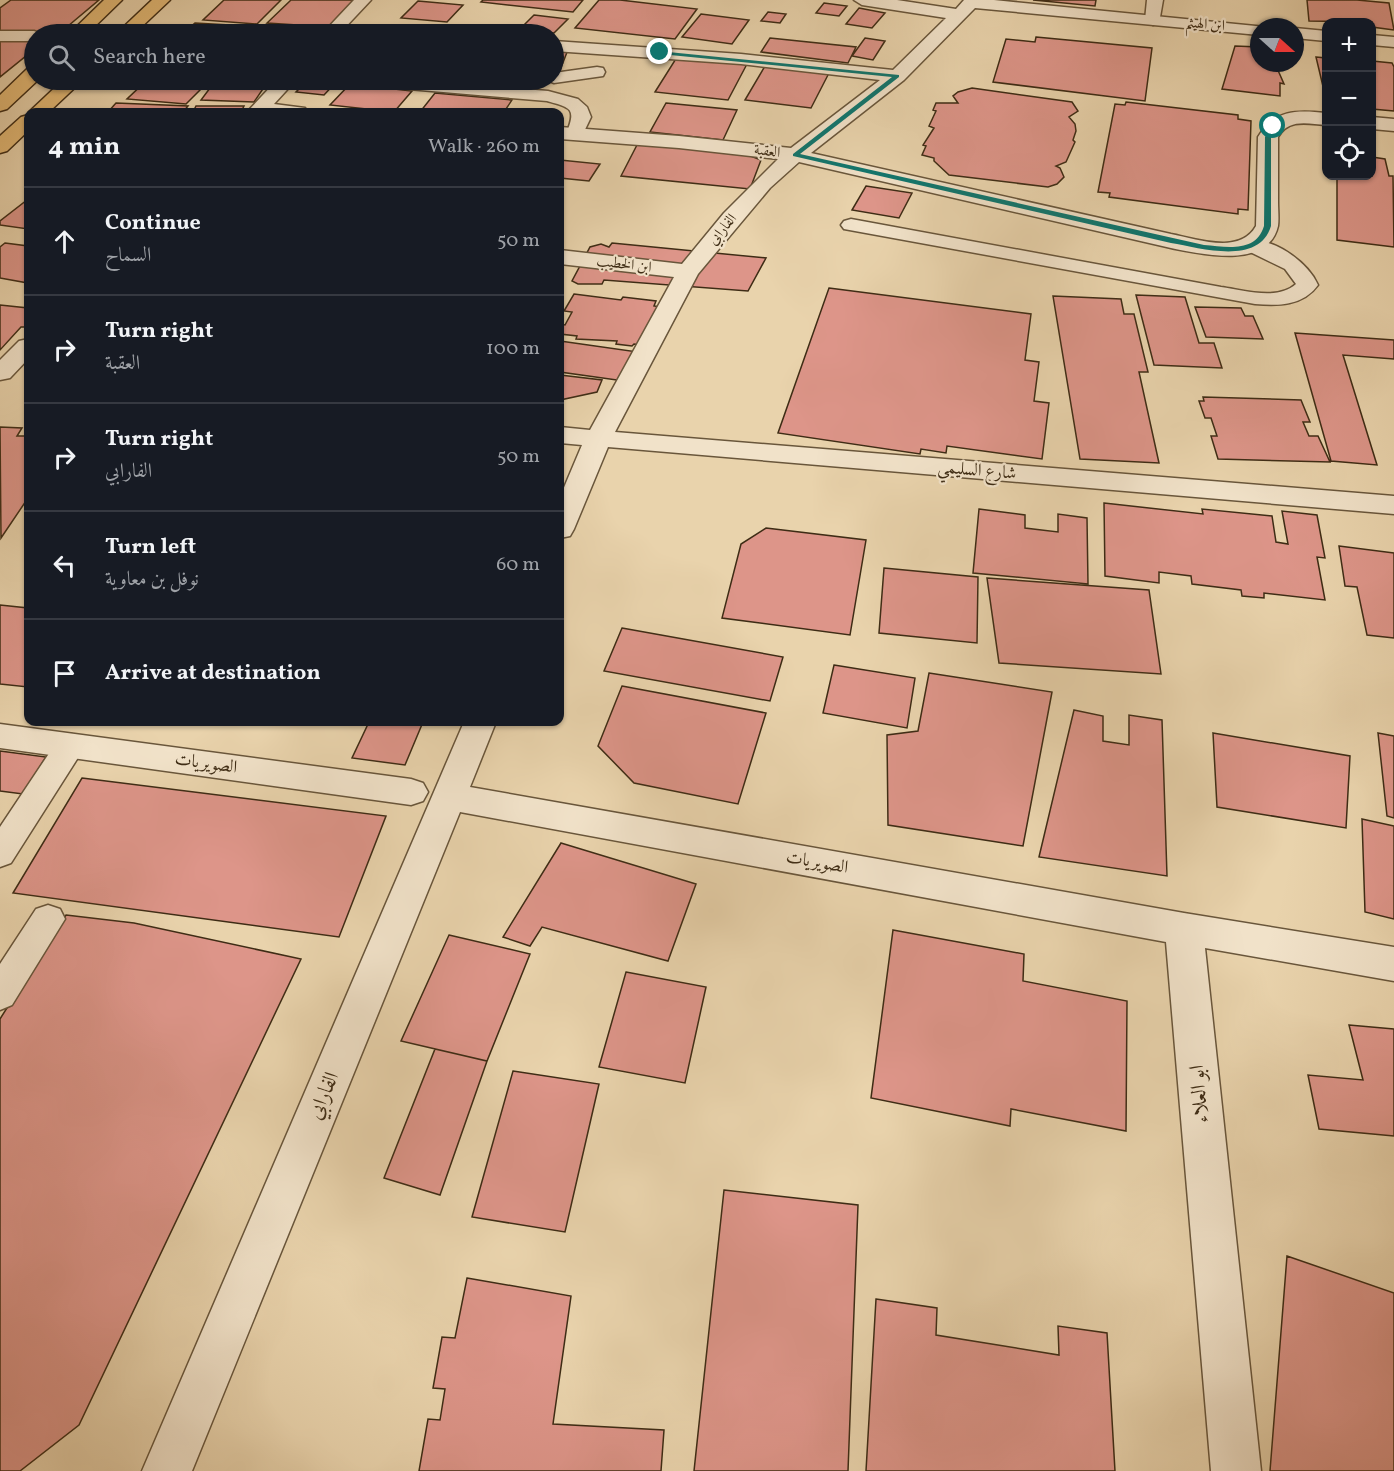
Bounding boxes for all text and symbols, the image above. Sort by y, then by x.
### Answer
street label: ابن الهيثم [1184,13,1226,40]
north arrow [1250,18,1304,72]
map controls [1322,18,1376,180]
button: + [1322,18,1376,72]
search box [24,24,564,90]
route end [646,38,672,64]
icon: search [45,41,78,74]
text: Search here [93,42,206,73]
button: − [1322,72,1376,126]
route start [1259,112,1285,138]
button: locate [1322,126,1376,180]
text: 4 min [48,129,120,165]
text: Walk · 260 m [428,133,540,161]
street label: العقبة [753,140,781,164]
text: Continue [105,208,201,239]
street label: الفارابي [704,210,742,250]
icon: ahead [48,225,81,258]
text: 50 m [497,227,540,255]
text: السماح [105,242,151,270]
street label: ابن الخطيب [595,251,653,279]
text: Turn right [105,316,213,347]
icon: right [48,333,81,366]
text: 100 m [486,335,540,363]
text: العقبة [105,350,140,378]
text: Turn right [105,424,213,455]
icon: right [48,441,81,474]
text: 50 m [497,443,540,471]
street label: شارع السليمي [936,455,1017,490]
text: الفارابي [105,458,152,486]
text: Turn left [105,532,196,563]
icon: left [48,549,81,582]
text: 60 m [496,551,540,579]
text: نوفل بن معاوية [105,566,199,594]
icon: arrive [48,657,81,690]
text: Arrive at destination [105,658,321,689]
street label: الصويريات [173,747,239,781]
street label: الصويريات [784,845,850,881]
street label: ابو العلاء [1183,1064,1217,1124]
street label: الفارابي [301,1068,348,1125]

